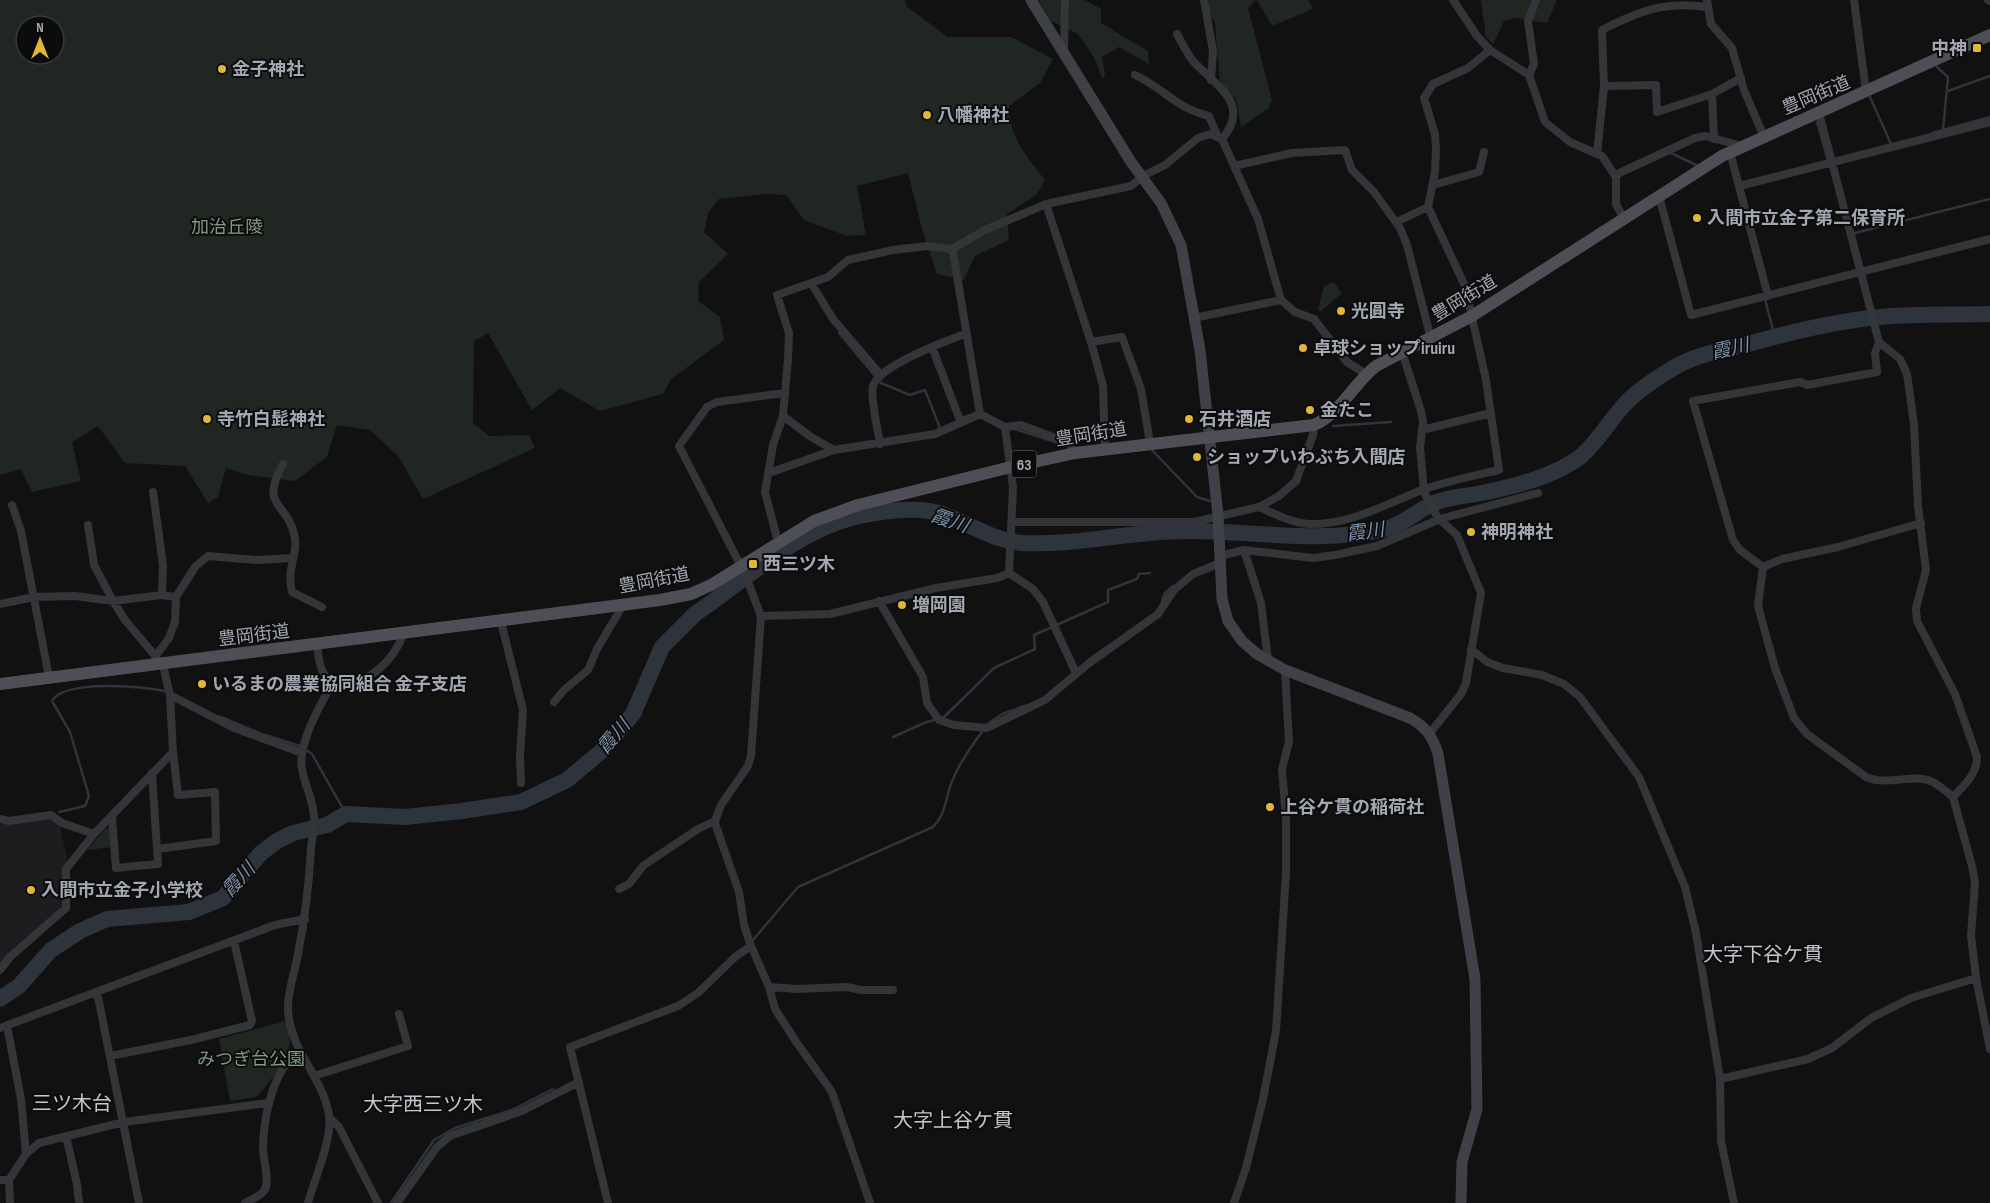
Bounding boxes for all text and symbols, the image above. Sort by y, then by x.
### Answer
north arrow [15,15,65,65]
text: N [36,19,44,36]
place label: 中神 [1931,38,1967,59]
marker: 中神 [1971,42,1983,54]
place label: 金子神社 [232,59,304,80]
marker: 金子神社 [216,63,228,75]
street label: 豊岡街道 [1779,72,1853,119]
place label: 八幡神社 [937,105,1009,126]
marker: 八幡神社 [921,109,933,121]
place label: 入間市立金子第二保育所 [1707,208,1905,229]
marker: 入間市立金子第二保育所 [1691,212,1703,224]
park label: 加治丘陵 [191,217,263,238]
street label: 豊岡街道 [1428,271,1501,326]
place label: 光圓寺 [1351,301,1405,322]
marker: 光圓寺 [1335,305,1347,317]
water label: 霞川 [1709,334,1753,365]
place label: 卓球ショップiruiru [1313,338,1455,359]
marker: 卓球ショップiruiru [1297,342,1309,354]
place label: 金たこ [1320,400,1374,421]
marker: 金たこ [1304,404,1316,416]
place label: 寺竹白髭神社 [217,409,325,430]
place label: 石井酒店 [1199,409,1271,430]
marker: 寺竹白髭神社 [201,413,213,425]
marker: 石井酒店 [1183,413,1195,425]
street label: 豊岡街道 [1054,418,1128,450]
place label: ショップいわぶち入間店 [1207,447,1405,468]
road number: 63 [1012,450,1036,478]
marker: ショップいわぶち入間店 [1191,451,1203,463]
water label: 霞川 [928,504,973,539]
water label: 霞川 [1345,518,1388,547]
place label: 神明神社 [1481,522,1553,543]
marker: 神明神社 [1465,526,1477,538]
place label: 西三ツ木 [763,554,835,575]
marker: 西三ツ木 [747,558,759,570]
street label: 豊岡街道 [617,563,691,598]
place label: 増岡園 [912,595,966,616]
marker: 増岡園 [896,599,908,611]
street label: 豊岡街道 [217,621,291,650]
place label: いるまの農業協同組合 金子支店 [212,674,467,695]
marker: いるまの農業協同組合 金子支店 [196,678,208,690]
water label: 霞川 [593,714,637,759]
place label: 上谷ケ貫の稲荷社 [1280,797,1424,818]
marker: 上谷ケ貫の稲荷社 [1264,801,1276,813]
water label: 霞川 [218,857,262,902]
place label: 入間市立金子小学校 [41,880,203,901]
marker: 入間市立金子小学校 [25,884,37,896]
district label: 大字下谷ケ貫 [1703,943,1823,967]
park label: みつぎ台公園 [197,1049,305,1070]
district label: 三ツ木台 [32,1092,112,1116]
district label: 大字西三ツ木 [363,1093,483,1117]
district label: 大字上谷ケ貫 [893,1109,1013,1133]

